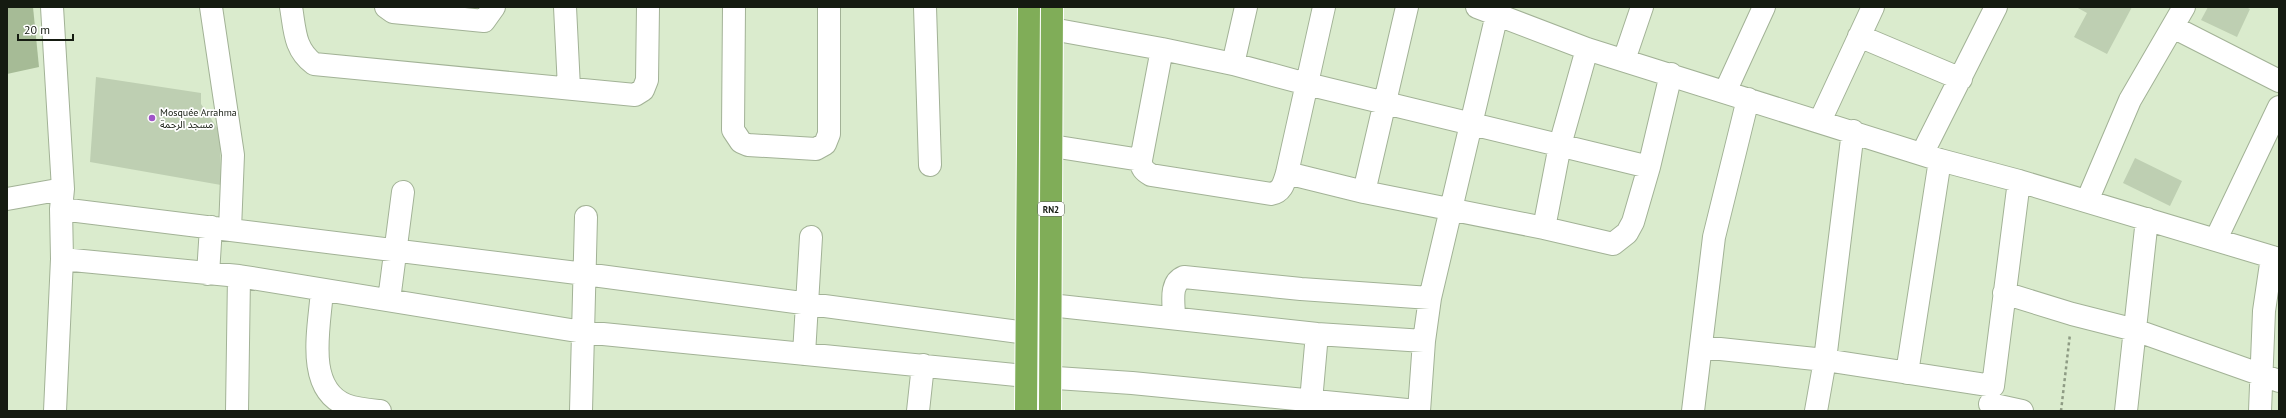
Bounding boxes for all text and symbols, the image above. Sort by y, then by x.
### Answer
scale bar [18,16,73,42]
text: 20 m [24,22,50,37]
place label: Mosquée Arrahma مسجد الرحمة [160,106,237,131]
marker: Mosquée Arrahma مسجد الرحمة [147,113,157,123]
road number: RN2 [1038,202,1064,216]

